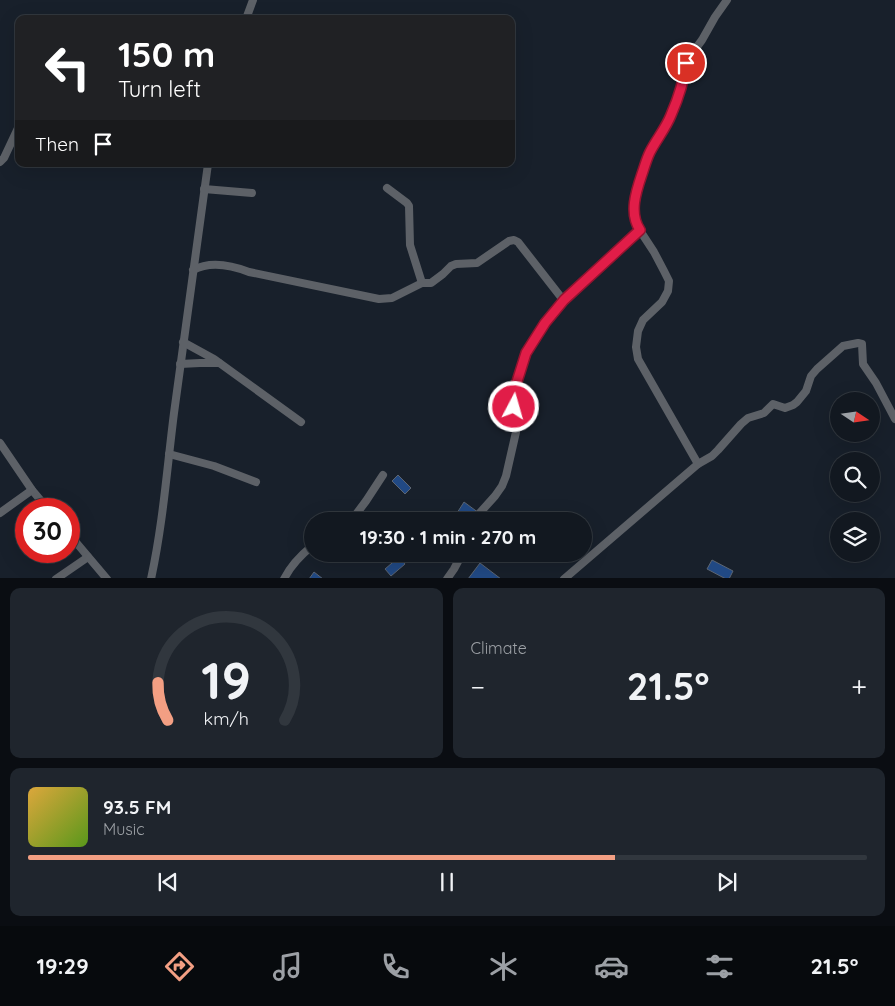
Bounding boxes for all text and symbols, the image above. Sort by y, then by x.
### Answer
text: 150 m [118,32,215,76]
icon: left [35,35,100,100]
pin [665,42,707,84]
icon: arrive [672,49,700,77]
text: Turn left [118,75,201,103]
icon: arrive [89,130,117,158]
text: Then [35,132,79,156]
position arrow [487,380,539,432]
north arrow [830,392,880,442]
map controls [830,392,880,562]
button: search [830,452,880,502]
speed limit sign: 30 [15,498,80,563]
button: layers [830,512,880,562]
text: 19:30 · 1 min · 270 m [360,525,536,549]
text: Climate [471,638,527,658]
text: 19 [201,647,251,712]
text: 21.5° [627,662,709,710]
text: − [471,669,485,704]
text: + [851,669,867,704]
text: km/h [204,707,249,729]
text: 93.5 FM [103,795,171,819]
text: Music [103,819,145,839]
icon: previous [154,868,182,896]
icon: pause [433,868,461,896]
icon: next [713,868,741,896]
icon: directions [162,949,197,984]
icon: music [270,949,305,984]
icon: phone [378,949,413,984]
icon: climate [486,949,521,984]
icon: car [594,949,629,984]
icon: filters [702,949,737,984]
text: 19:29 [37,952,89,980]
text: 21.5° [811,952,858,980]

